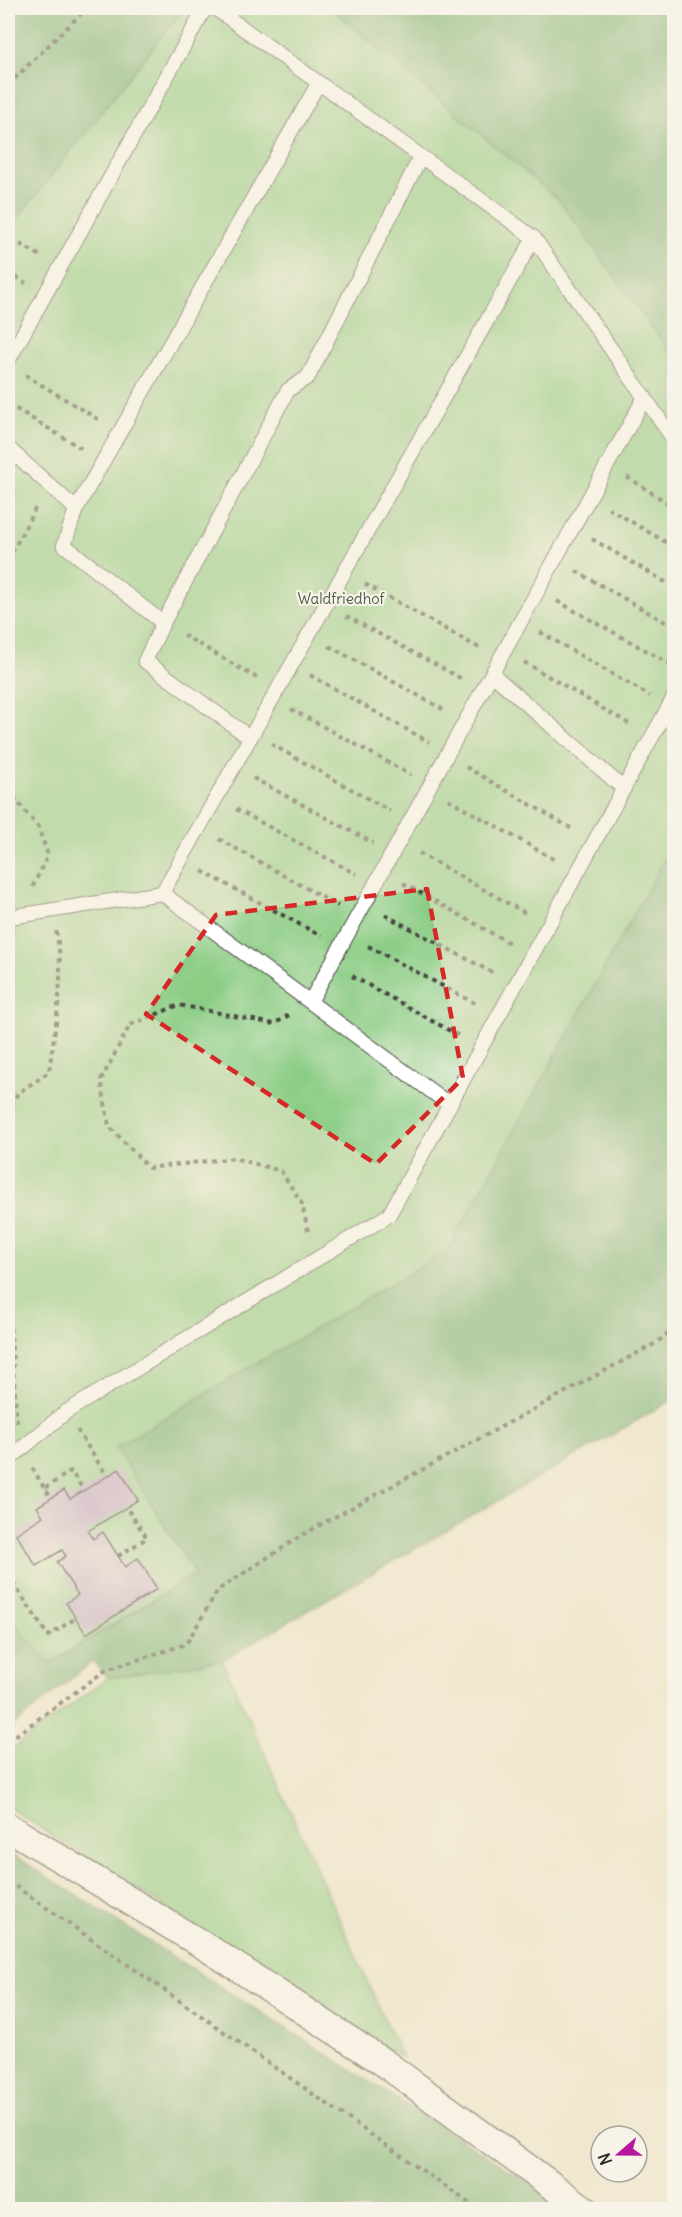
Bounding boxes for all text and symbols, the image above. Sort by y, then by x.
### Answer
park label: Waldfriedhof [297,589,386,608]
north arrow [589,2124,649,2184]
text: N [594,2151,616,2168]

